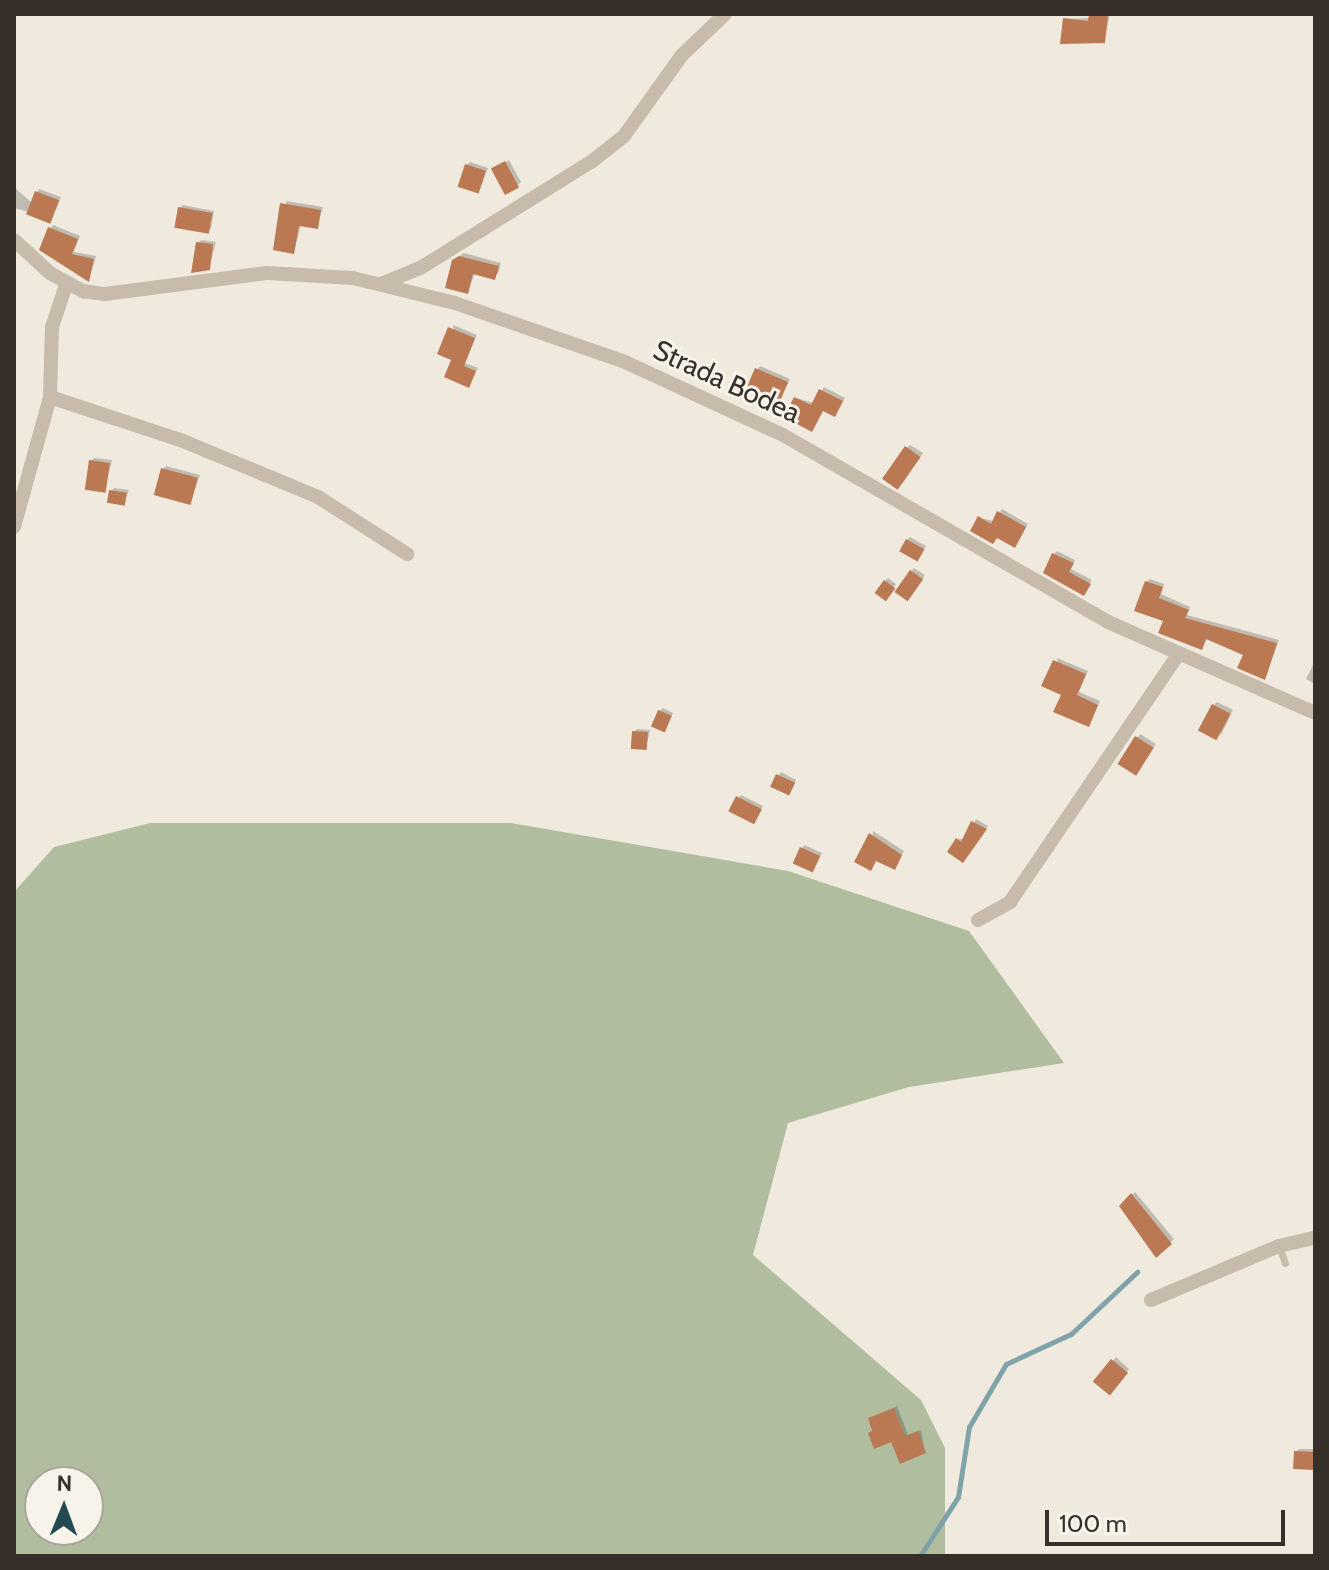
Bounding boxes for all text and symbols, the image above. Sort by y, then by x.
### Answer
street label: Strada Bodea [648,332,806,430]
north arrow [24,1466,104,1546]
text: N [56,1470,72,1497]
scale bar [1049,1494,1289,1544]
text: 100 m [1059,1509,1127,1538]

